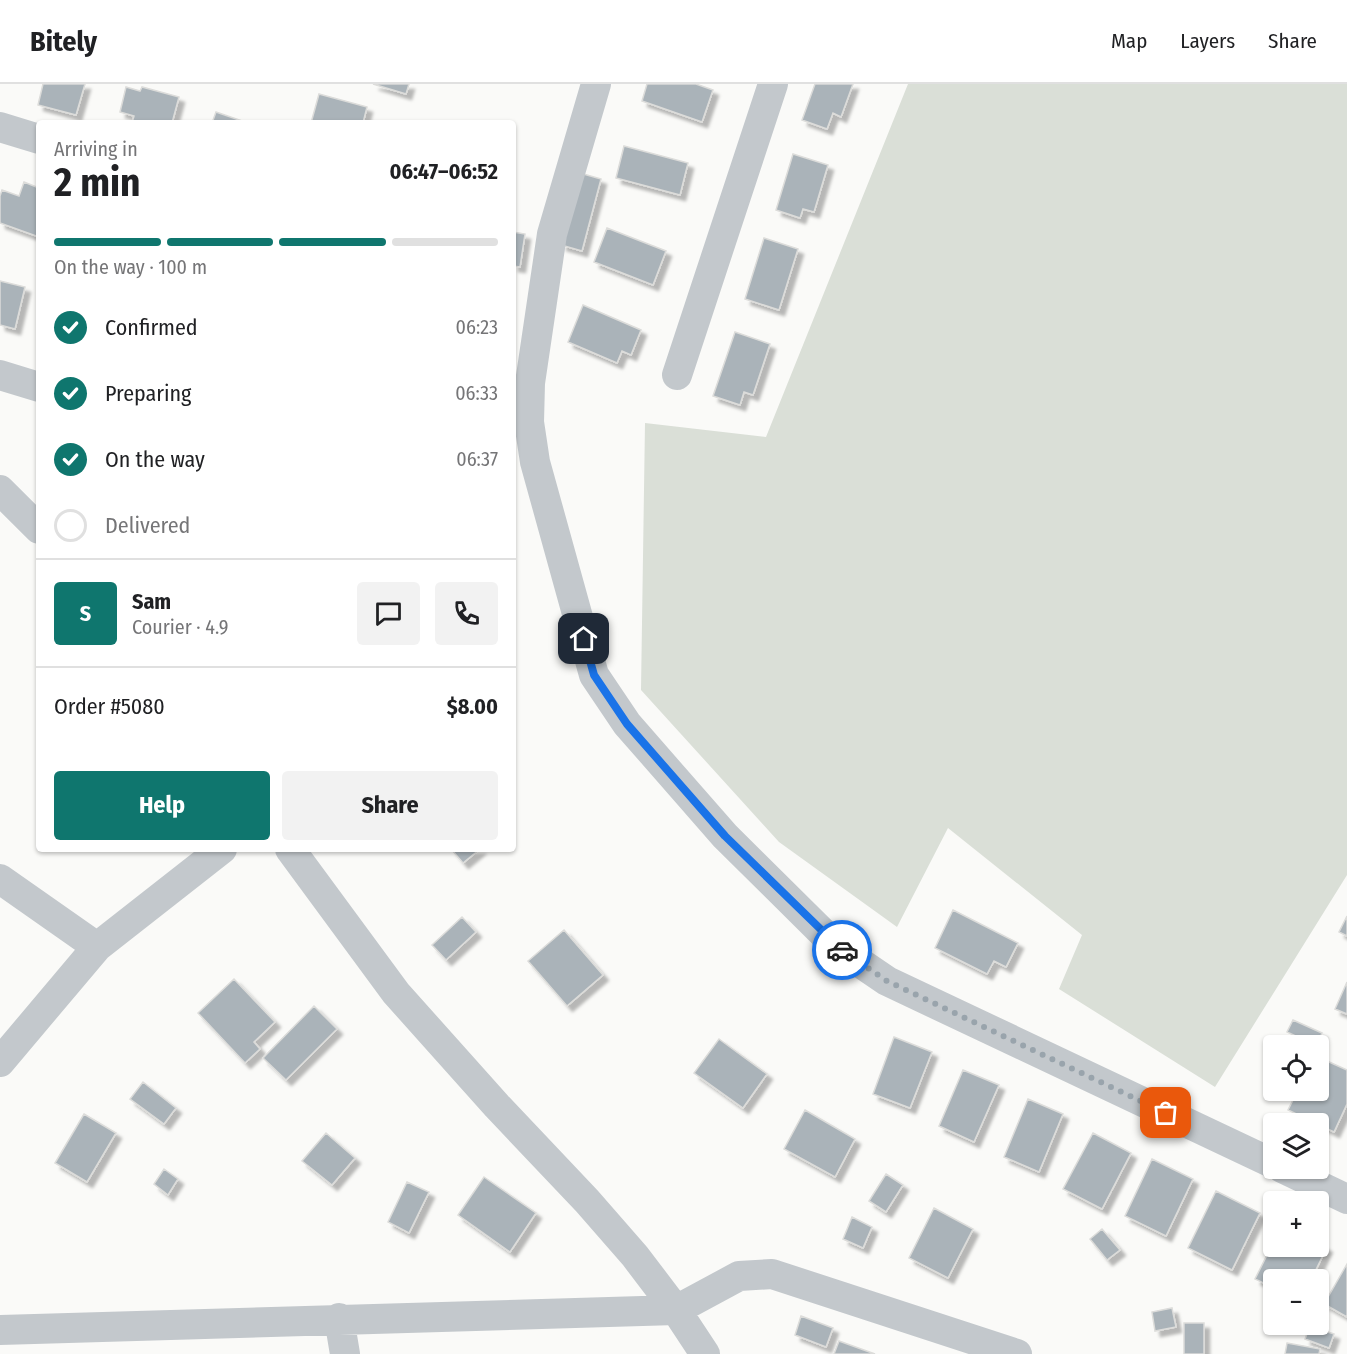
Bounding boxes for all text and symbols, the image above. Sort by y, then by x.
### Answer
text: Bitely [30,25,97,58]
text: Map [1111,28,1147,54]
text: Layers [1180,28,1235,54]
text: Share [1268,28,1317,54]
text: Arriving in [54,137,138,161]
text: 06:47–06:52 [389,158,498,185]
text: 2 min [54,160,140,206]
text: On the way · 100 m [54,255,207,279]
icon: check [54,311,87,344]
text: Confirmed [105,314,198,341]
text: 06:23 [456,315,498,339]
icon: check [54,377,87,410]
text: Preparing [105,380,191,407]
text: 06:33 [455,381,498,405]
icon: check [54,443,87,476]
text: On the way [105,446,205,473]
text: 06:37 [456,447,498,471]
text: Delivered [105,512,190,539]
button: chat [357,582,420,645]
button: phone [435,582,498,645]
text: Sam [132,588,171,615]
text: S [80,600,91,627]
pin [558,613,609,664]
text: Courier · 4.9 [132,615,228,639]
icon: home [567,622,600,655]
text: Order #5080 [54,693,165,720]
text: $8.00 [447,693,498,720]
button: Help [54,771,270,840]
button: Share [282,771,498,840]
courier [812,920,872,980]
icon: car [826,934,859,967]
map controls [1263,1035,1329,1335]
button: locate [1263,1035,1329,1101]
pin [1140,1087,1191,1138]
icon: bag [1149,1096,1182,1129]
button: layers [1263,1113,1329,1179]
button: + [1263,1191,1329,1257]
button: − [1263,1269,1329,1335]

